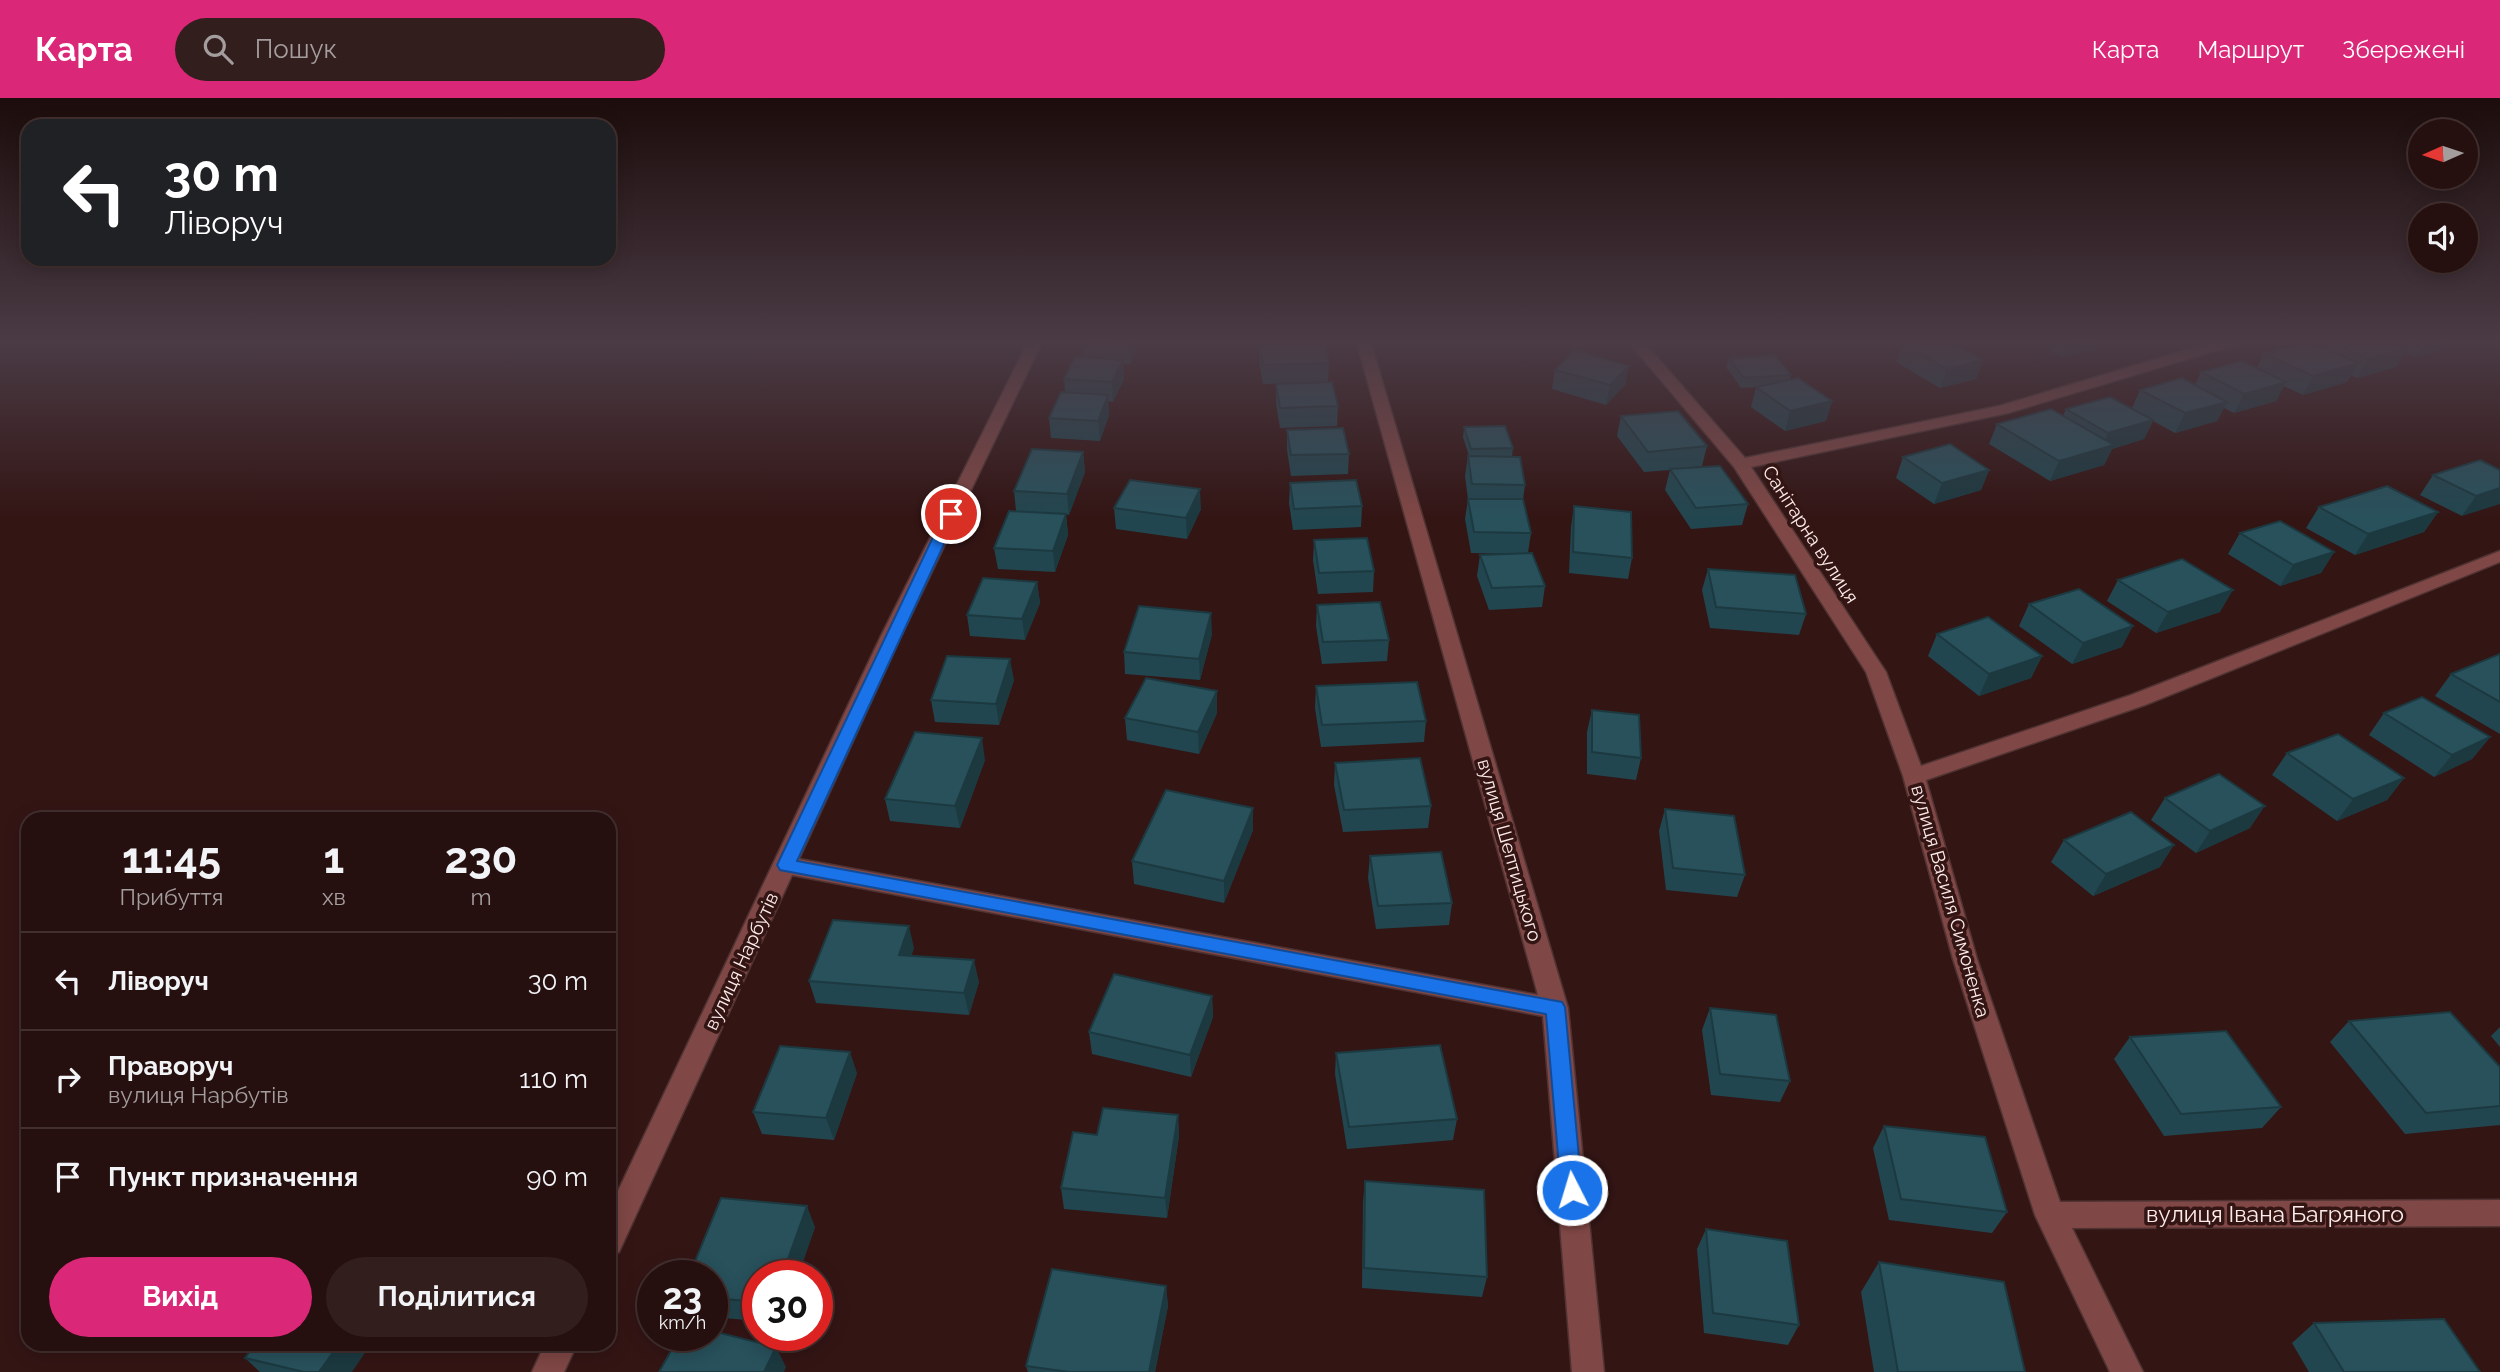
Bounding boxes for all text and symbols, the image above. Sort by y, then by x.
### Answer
search box [175,18,665,81]
text: Карта [35,30,133,69]
icon: search [199,30,237,68]
text: Пошук [255,34,337,64]
text: Карта [2092,35,2159,64]
text: Маршрут [2197,35,2304,64]
text: Збережені [2342,35,2465,64]
north arrow [2408,119,2478,189]
map controls [2408,119,2478,273]
text: 30 m [164,145,279,202]
icon: left [49,147,140,238]
button: sound [2408,203,2478,273]
text: Ліворуч [164,204,283,241]
street label: Санітарна вулиця [1758,461,1864,607]
pin [921,484,981,544]
icon: arrive [932,495,970,533]
street label: вулиця Шептицького [1473,756,1547,944]
street label: вулиця Василя Симоненка [1907,782,1995,1020]
text: 11:45 [122,834,221,883]
text: 1 [324,834,344,883]
text: 230 [444,834,517,883]
text: Прибуття [120,883,223,910]
text: хв [322,883,346,910]
text: m [470,883,492,910]
street label: вулиця Нарбутів [700,889,782,1033]
icon: left [49,962,87,1000]
text: Ліворуч [108,966,209,996]
text: 30 m [528,966,588,996]
text: Праворуч [108,1051,233,1081]
icon: right [49,1060,87,1098]
text: 110 m [519,1064,588,1094]
text: вулиця Нарбутів [108,1081,289,1108]
position arrow [1535,1153,1609,1227]
icon: arrive [49,1158,87,1196]
text: Пункт призначення [108,1162,358,1192]
text: 90 m [526,1162,588,1192]
street label: вулиця Івана Багряного [2146,1200,2404,1227]
button: Вихід [49,1257,312,1337]
button: Поділитися [326,1257,588,1337]
speed limit sign: 30 [742,1260,833,1351]
text: 23 [663,1276,702,1317]
text: km/h [659,1312,706,1333]

